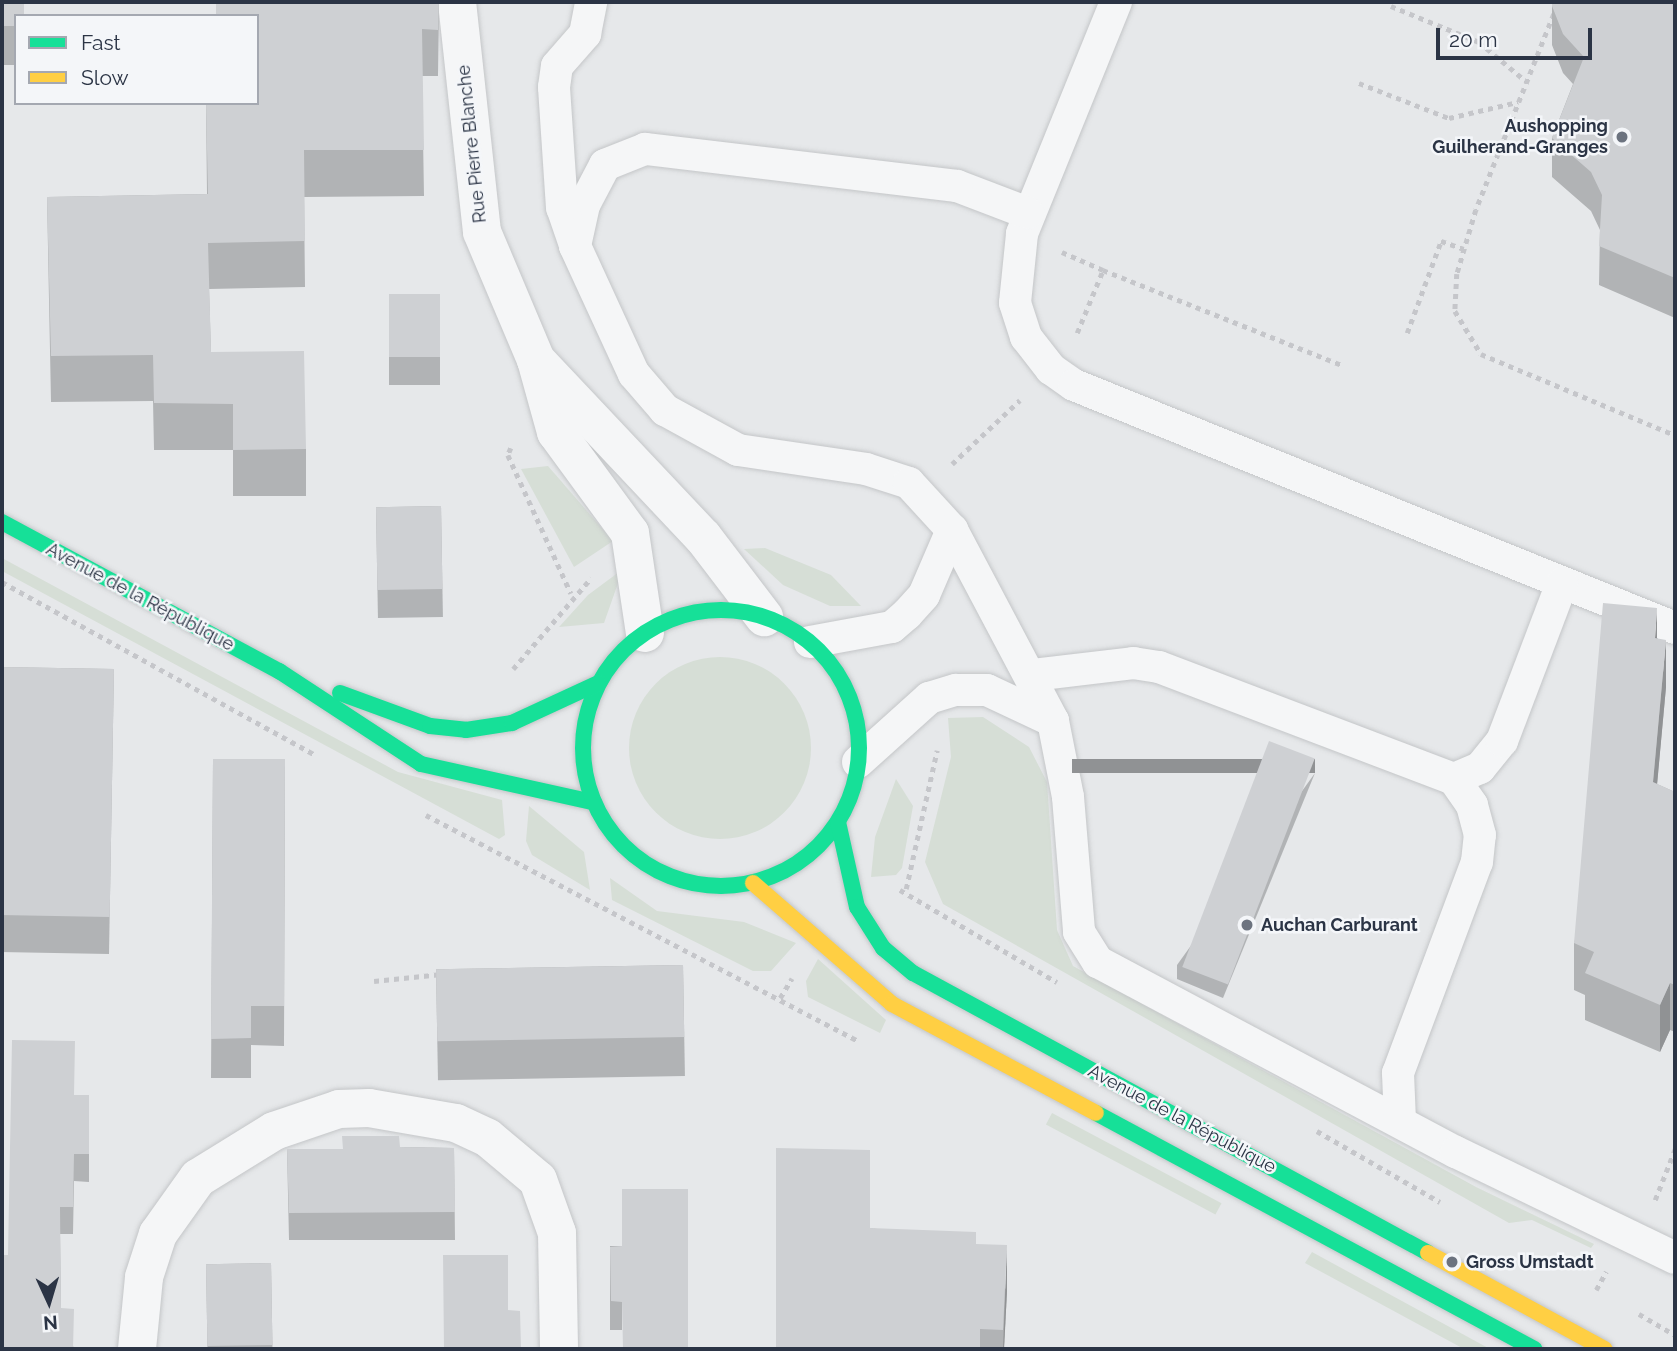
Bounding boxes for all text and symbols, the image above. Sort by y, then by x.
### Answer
legend [14,14,259,105]
scale bar [1439,14,1595,58]
text: 20 m [1449,27,1497,52]
text: Fast [81,30,121,55]
street label: Rue Pierre Blanche [453,64,491,224]
text: Slow [81,65,129,90]
place label: Aushopping Guilherand-Granges [1432,116,1608,158]
marker: Aushopping Guilherand-Granges [1614,129,1630,145]
street label: Avenue de la République [42,538,238,656]
place label: Auchan Carburant [1261,914,1418,936]
marker: Auchan Carburant [1239,917,1255,933]
street label: Avenue de la République [1084,1060,1280,1178]
place label: Gross Umstadt [1466,1251,1594,1273]
marker: Gross Umstadt [1444,1254,1460,1270]
north arrow [14,1267,84,1337]
text: N [42,1311,58,1334]

